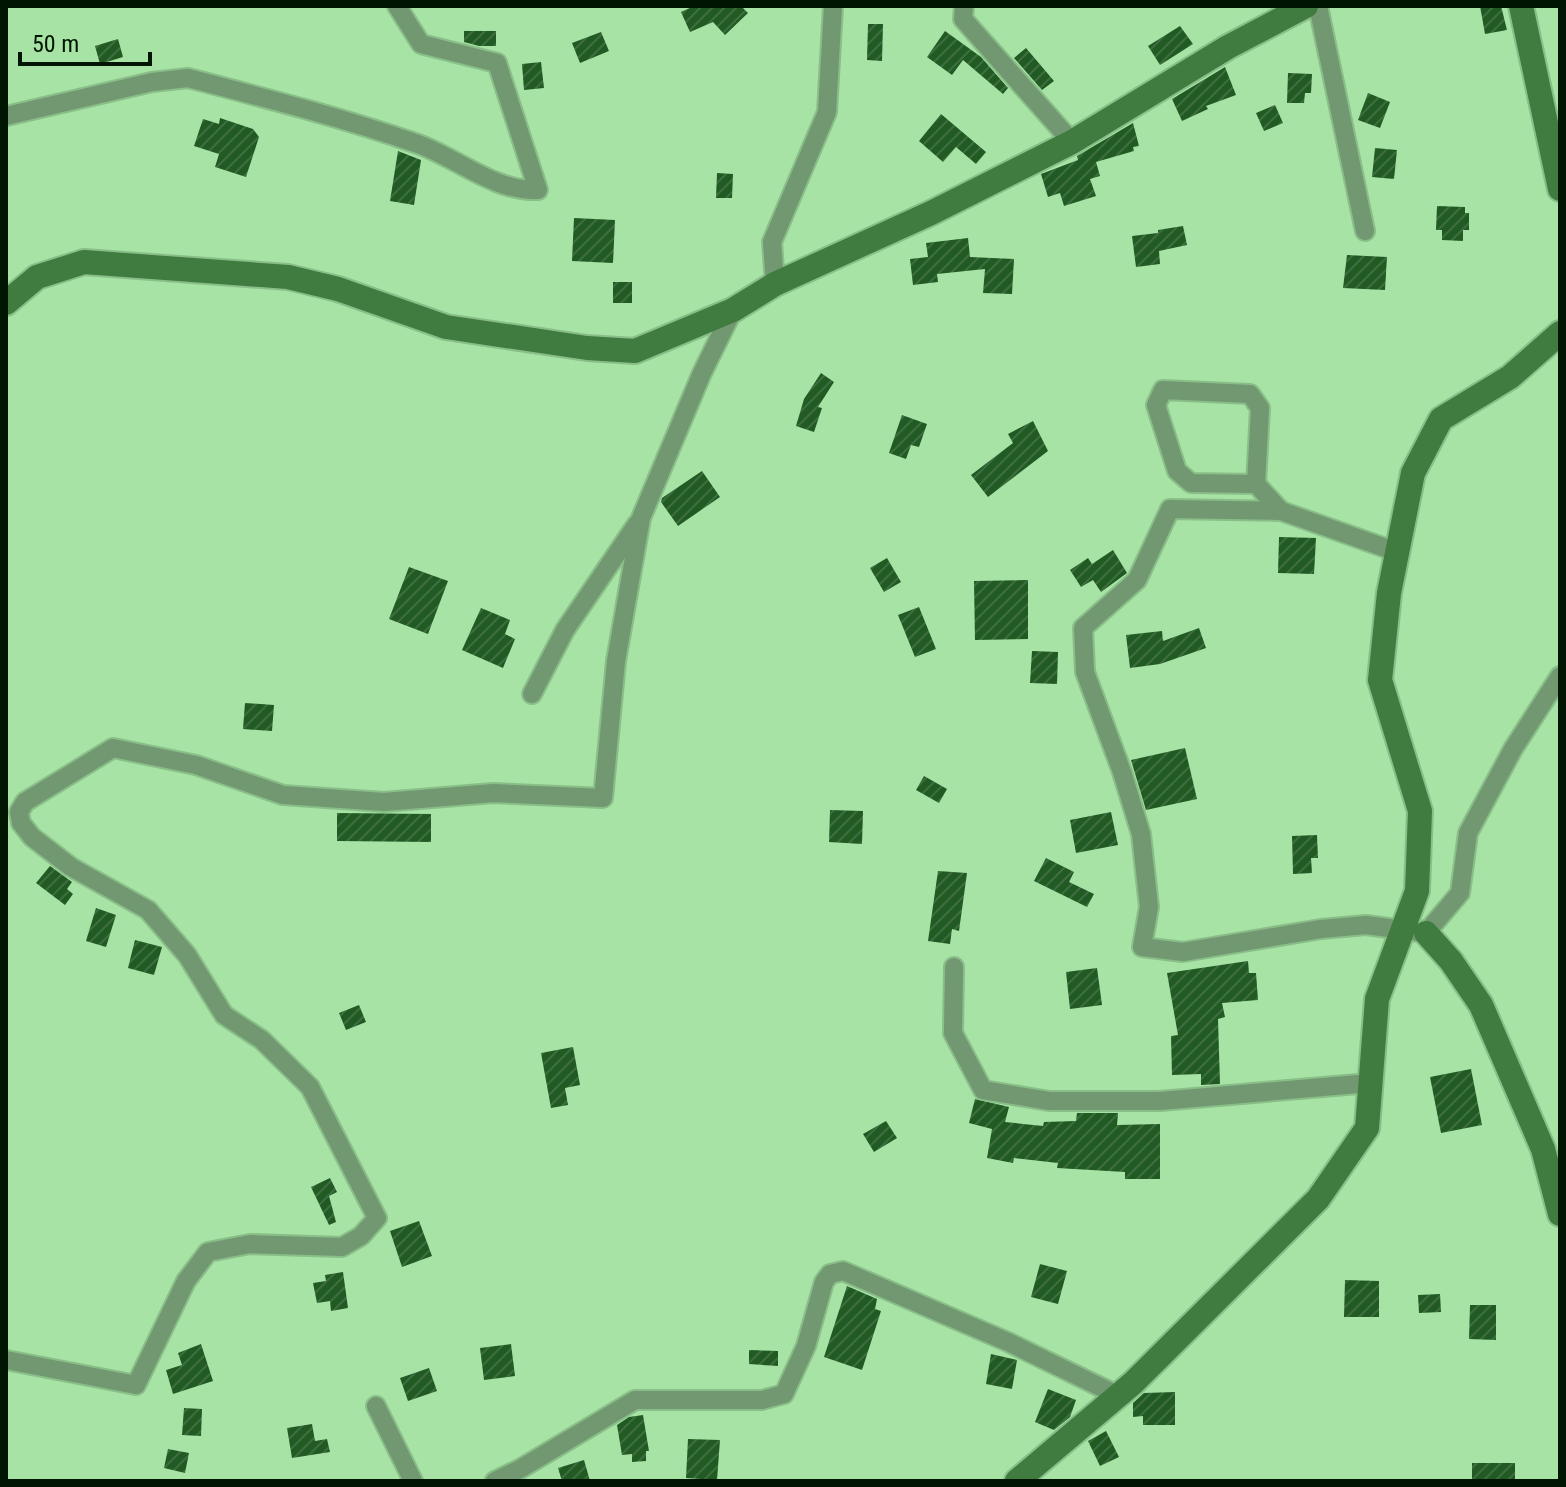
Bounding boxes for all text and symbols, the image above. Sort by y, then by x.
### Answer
scale bar [20,16,150,66]
text: 50 m [32,30,79,58]

